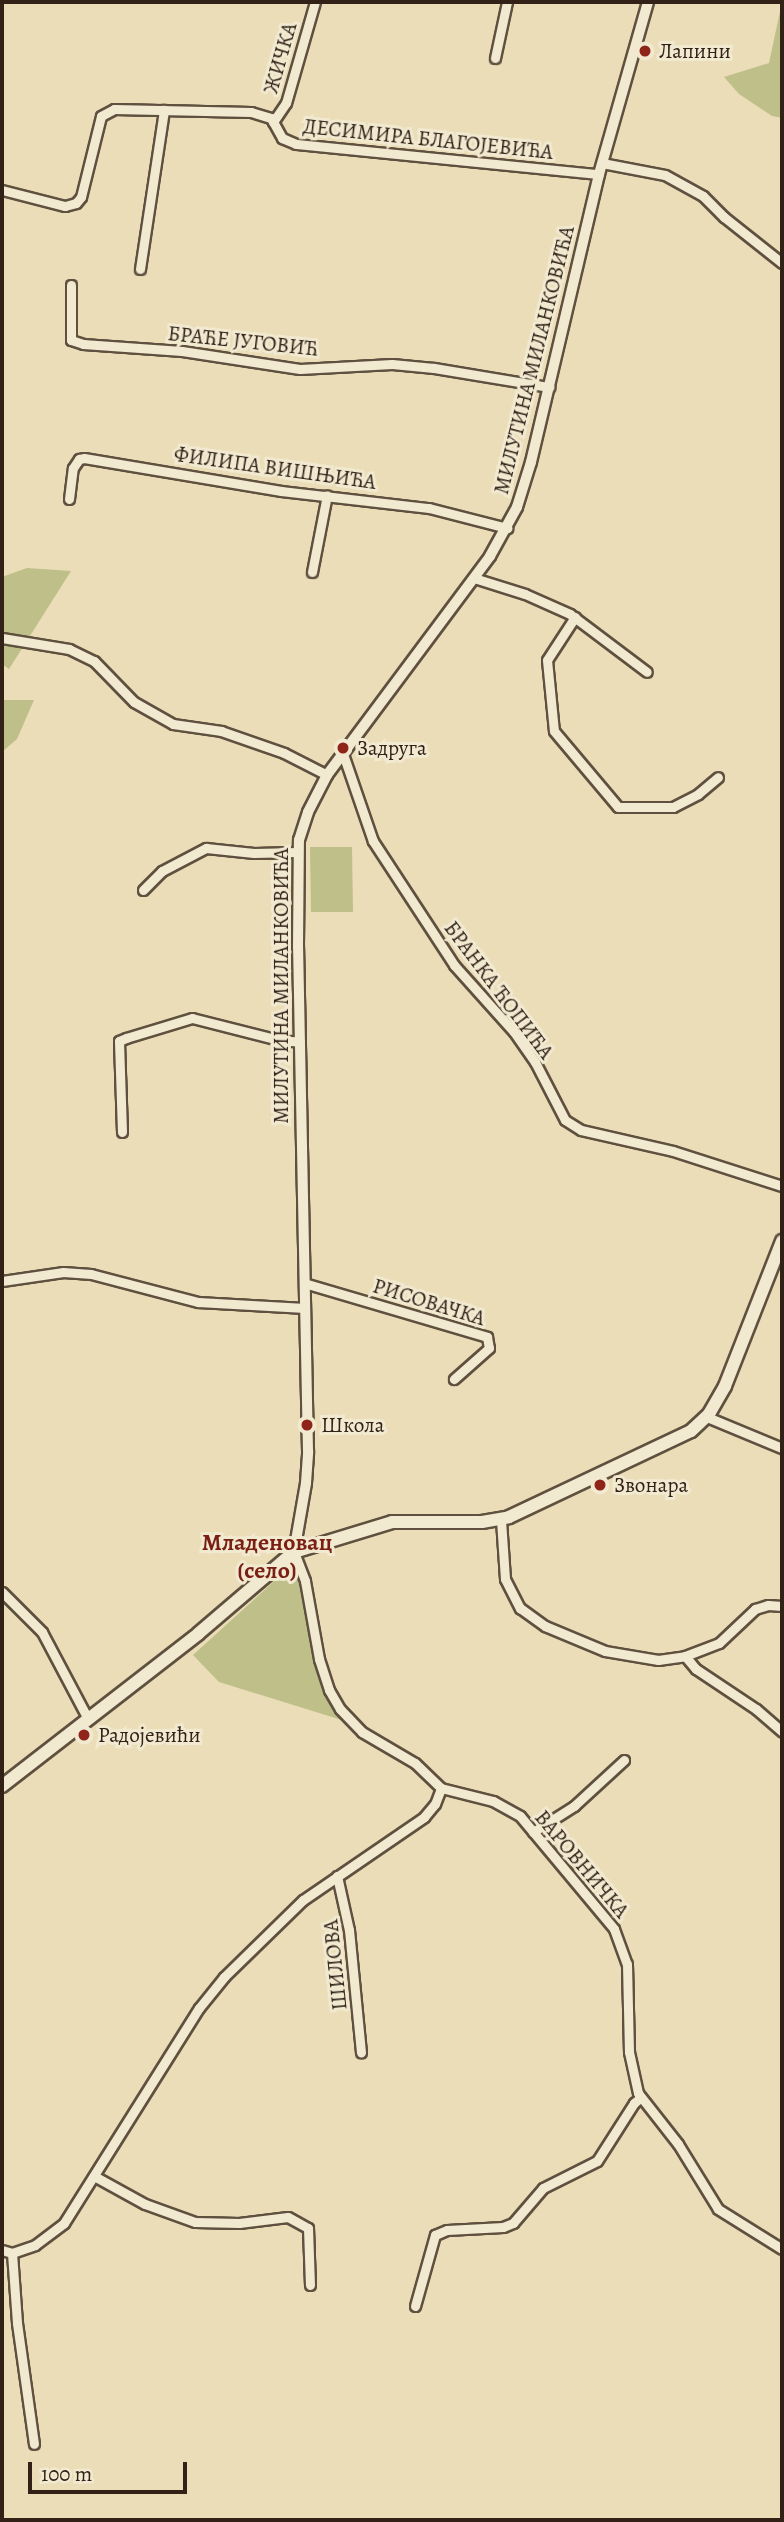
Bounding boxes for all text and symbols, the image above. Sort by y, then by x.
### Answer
street label: ЖИЧКА [258,20,302,96]
place label: Лапини [659,38,731,64]
marker: Лапини [637,43,653,59]
street label: ДЕСИМИРА БЛАГОЈЕВИЋА [302,113,554,165]
street label: МИЛУТИНА МИЛАНКОВИЋА [488,223,580,497]
street label: БРАЋЕ ЈУГОВИЋ [167,321,319,361]
street label: ФИЛИПА ВИШЊИЋА [172,441,378,495]
place label: Задруга [357,735,427,761]
marker: Задруга [335,740,351,756]
street label: МИЛУТИНА МИЛАНКОВИЋА [268,848,294,1124]
street label: БРАНКА ЋОПИЋА [439,916,559,1064]
street label: РИСОВАЧКА [370,1273,488,1331]
place label: Школа [321,1412,384,1438]
marker: Школа [299,1417,315,1433]
place label: Звонара [614,1472,688,1498]
marker: Звонара [592,1477,608,1493]
district label: Младеновац (село) [202,1529,332,1585]
place label: Радојевићи [98,1722,200,1748]
marker: Радојевићи [76,1727,92,1743]
street label: ВАРОВНИЧКА [530,1805,634,1923]
street label: ШИЛОВА [318,1918,352,2012]
scale bar [32,2448,191,2492]
text: 100 m [41,2460,92,2488]

